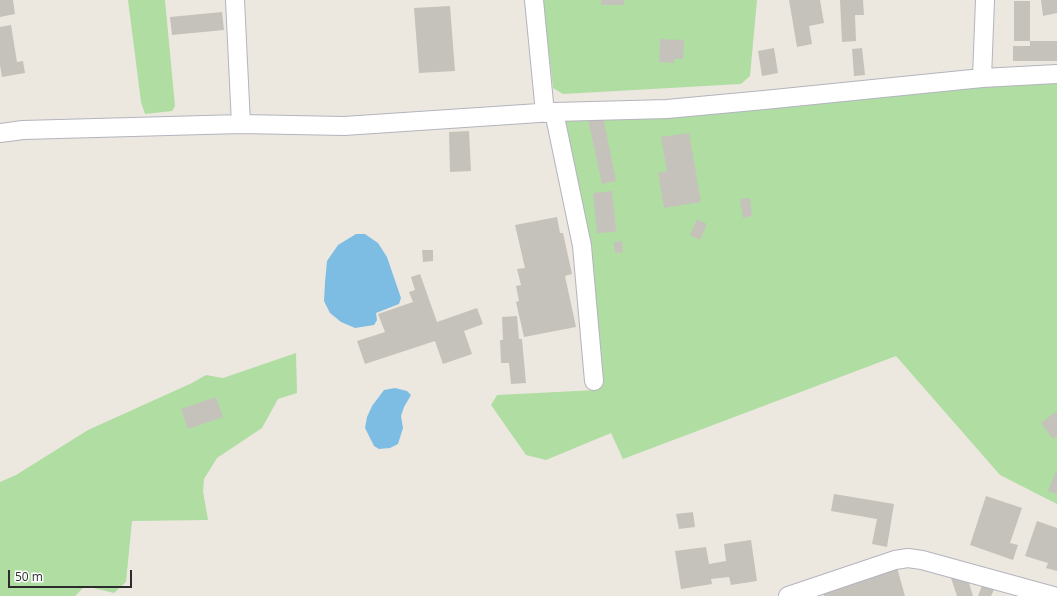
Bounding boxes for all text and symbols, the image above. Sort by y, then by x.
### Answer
scale bar [10,562,134,588]
text: 50 m [15,568,43,585]

